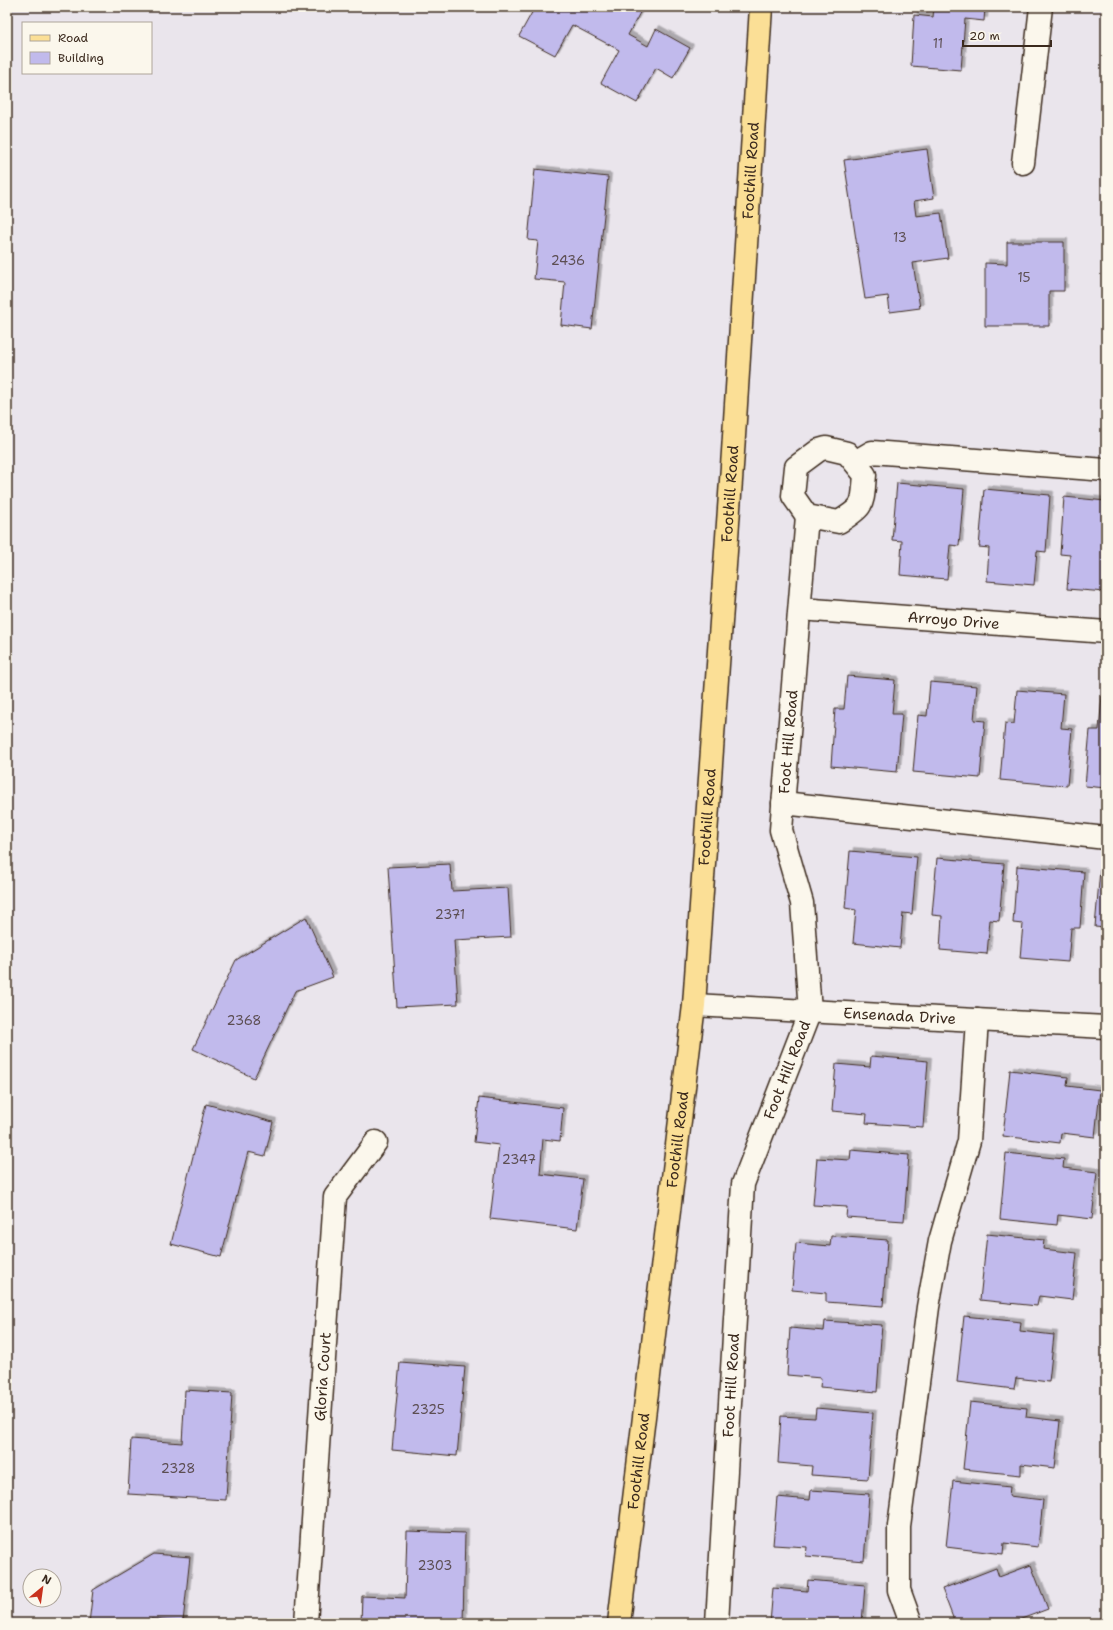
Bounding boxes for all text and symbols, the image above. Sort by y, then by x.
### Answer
legend [22,22,152,74]
scale bar [963,22,1051,48]
text: 20 m [969,28,1000,44]
text: Road [58,30,89,46]
house number: 11 [933,35,943,52]
text: Building [58,50,104,66]
street label: Foothill Road [738,121,764,220]
house number: 13 [893,229,907,246]
house number: 2436 [551,252,585,269]
house number: 15 [1017,269,1031,286]
street label: Foothill Road [717,444,743,543]
street label: Arroyo Drive [907,607,1000,634]
street label: Foot Hill Road [774,689,803,795]
street label: Foothill Road [694,767,721,866]
house number: 2371 [435,906,465,923]
street label: Ensenada Drive [843,1003,957,1029]
house number: 2368 [227,1012,261,1029]
street label: Foot Hill Road [759,1017,815,1122]
street label: Foothill Road [662,1090,694,1189]
house number: 2347 [502,1151,536,1168]
street label: Gloria Court [310,1331,336,1422]
street label: Foot Hill Road [718,1332,744,1438]
house number: 2325 [411,1401,445,1418]
street label: Foothill Road [623,1411,654,1511]
house number: 2328 [161,1460,195,1477]
house number: 2303 [418,1557,452,1574]
north arrow [22,1568,62,1608]
text: N [39,1571,54,1589]

